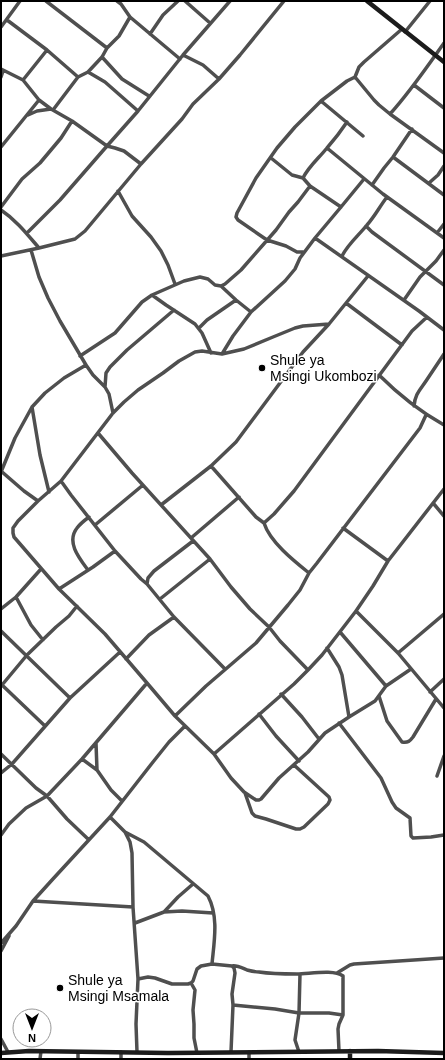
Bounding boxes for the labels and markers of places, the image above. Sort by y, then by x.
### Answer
place label: Shule ya Msingi Ukombozi [270,352,377,384]
marker: Shule ya Msingi Ukombozi [257,363,267,373]
place label: Shule ya Msingi Msamala [68,972,169,1004]
marker: Shule ya Msingi Msamala [55,983,65,993]

